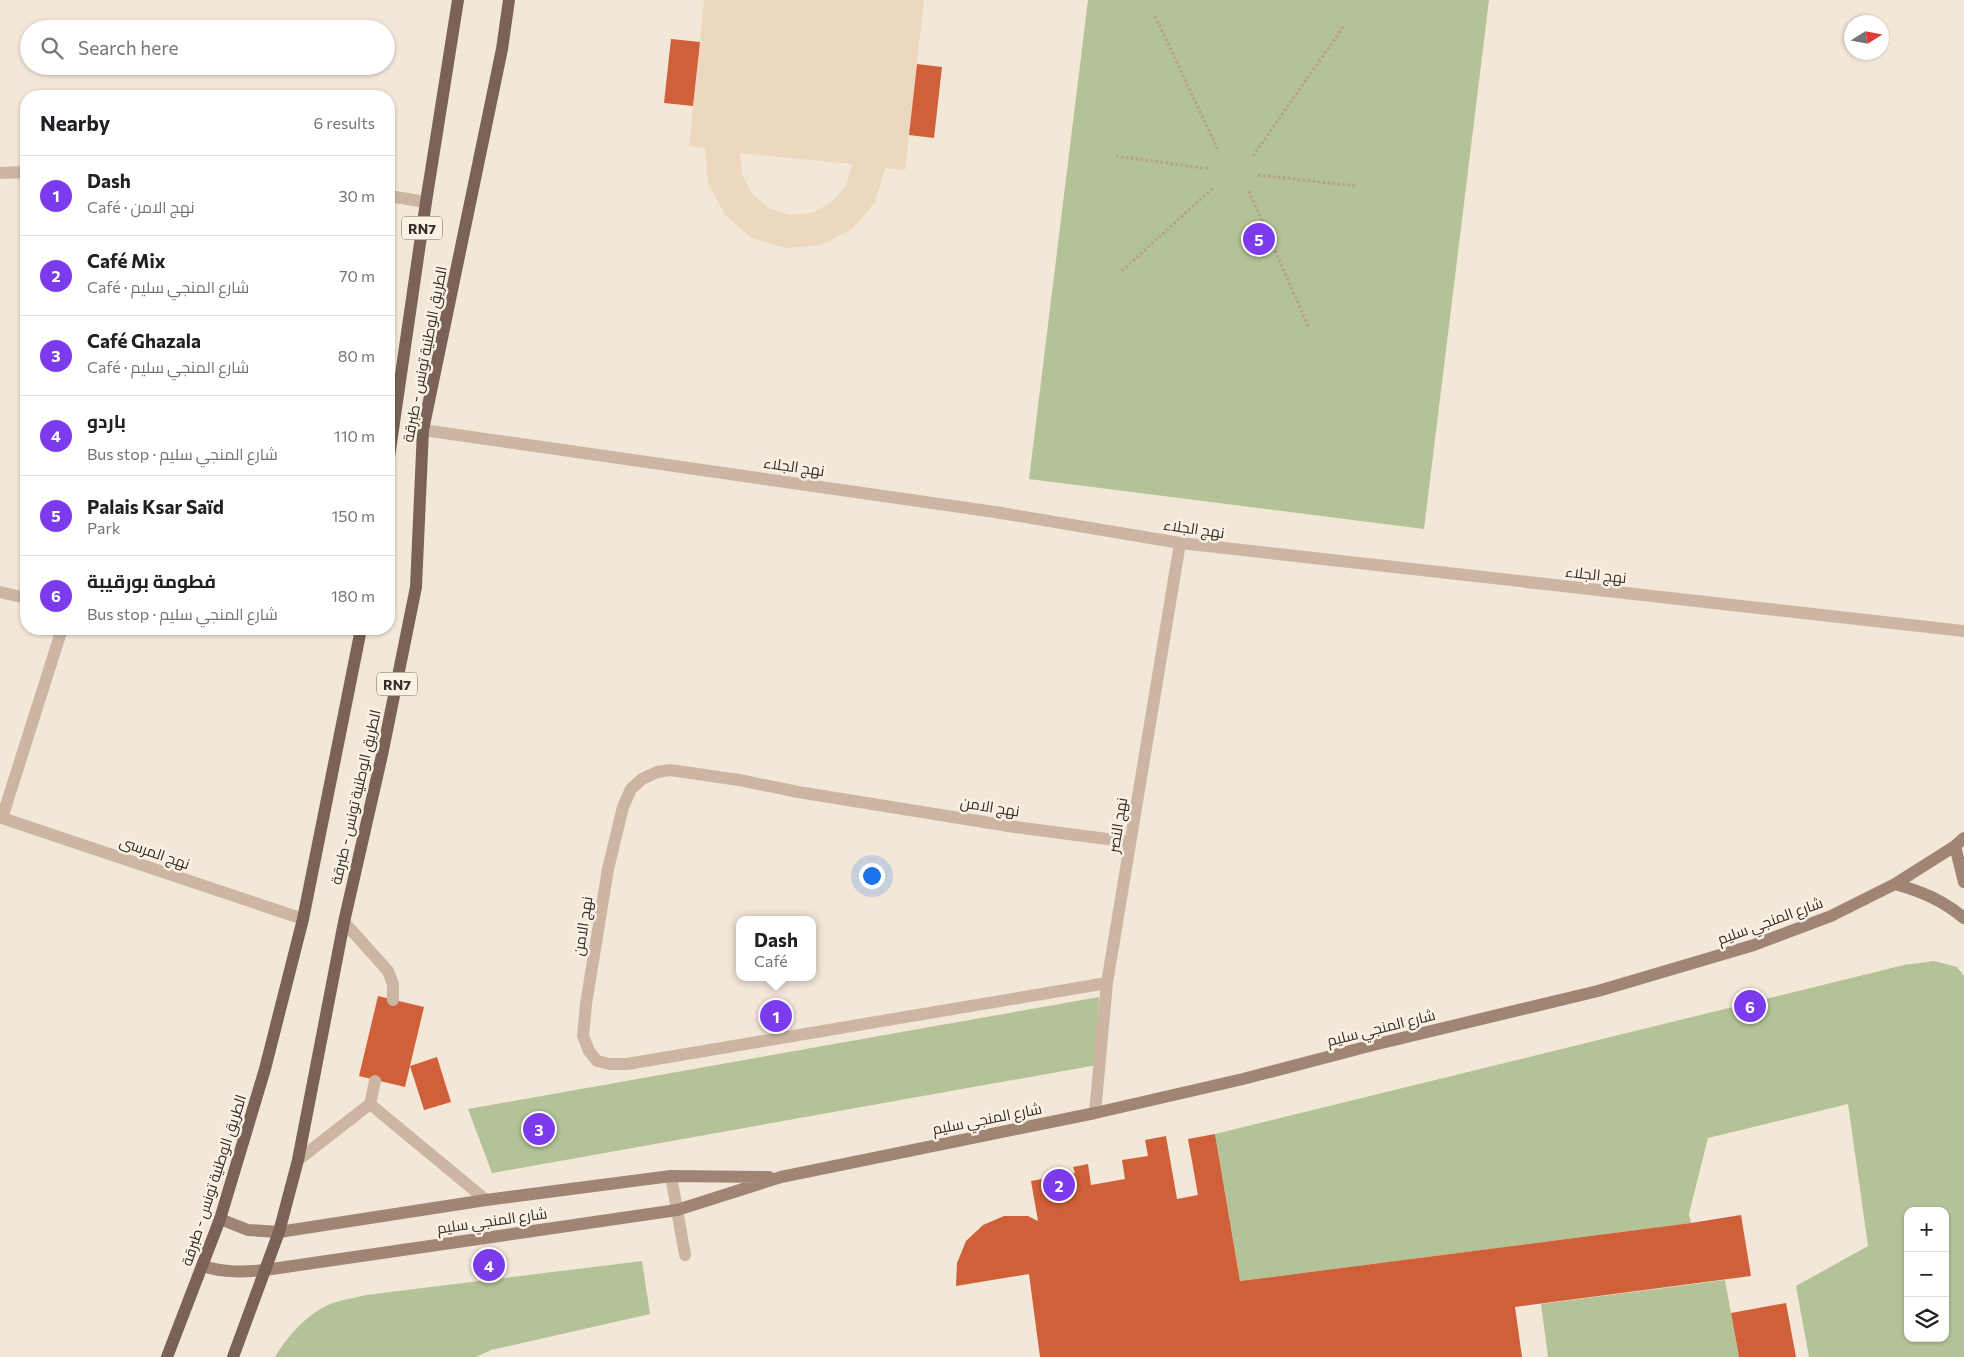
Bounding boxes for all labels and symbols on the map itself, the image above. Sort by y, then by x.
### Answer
north arrow [1844,15,1889,60]
road number: RN7 [402,217,442,240]
pin: 5 [1243,220,1275,258]
street label: الطريق الوطنية تونس - طبرقة [398,264,452,444]
street label: نهج الجلاء [762,453,826,482]
street label: نهج الجلاء [1162,515,1226,544]
street label: نهج الجلاء [1564,562,1628,589]
road number: RN7 [377,672,417,696]
street label: الطريق الوطنية تونس - طبرقة [326,708,386,887]
street label: نهج الامن [958,792,1021,823]
street label: نهج النصر [1104,796,1133,855]
street label: نهج المرسى [116,832,193,875]
your location [859,863,885,889]
street label: شارع المنجي سليم [1715,893,1827,951]
street label: نهج الامن [568,895,599,958]
pin: 6 [1734,987,1766,1025]
pin: 1 [760,997,792,1035]
street label: شارع المنجي سليم [1325,1005,1438,1053]
street label: الطريق الوطنية تونس - طبرقة [177,1092,251,1269]
street label: شارع المنجي سليم [931,1099,1044,1141]
pin: 3 [523,1110,555,1148]
pin: 2 [1043,1166,1075,1204]
street label: شارع المنجي سليم [436,1203,549,1241]
pin: 4 [473,1246,505,1284]

